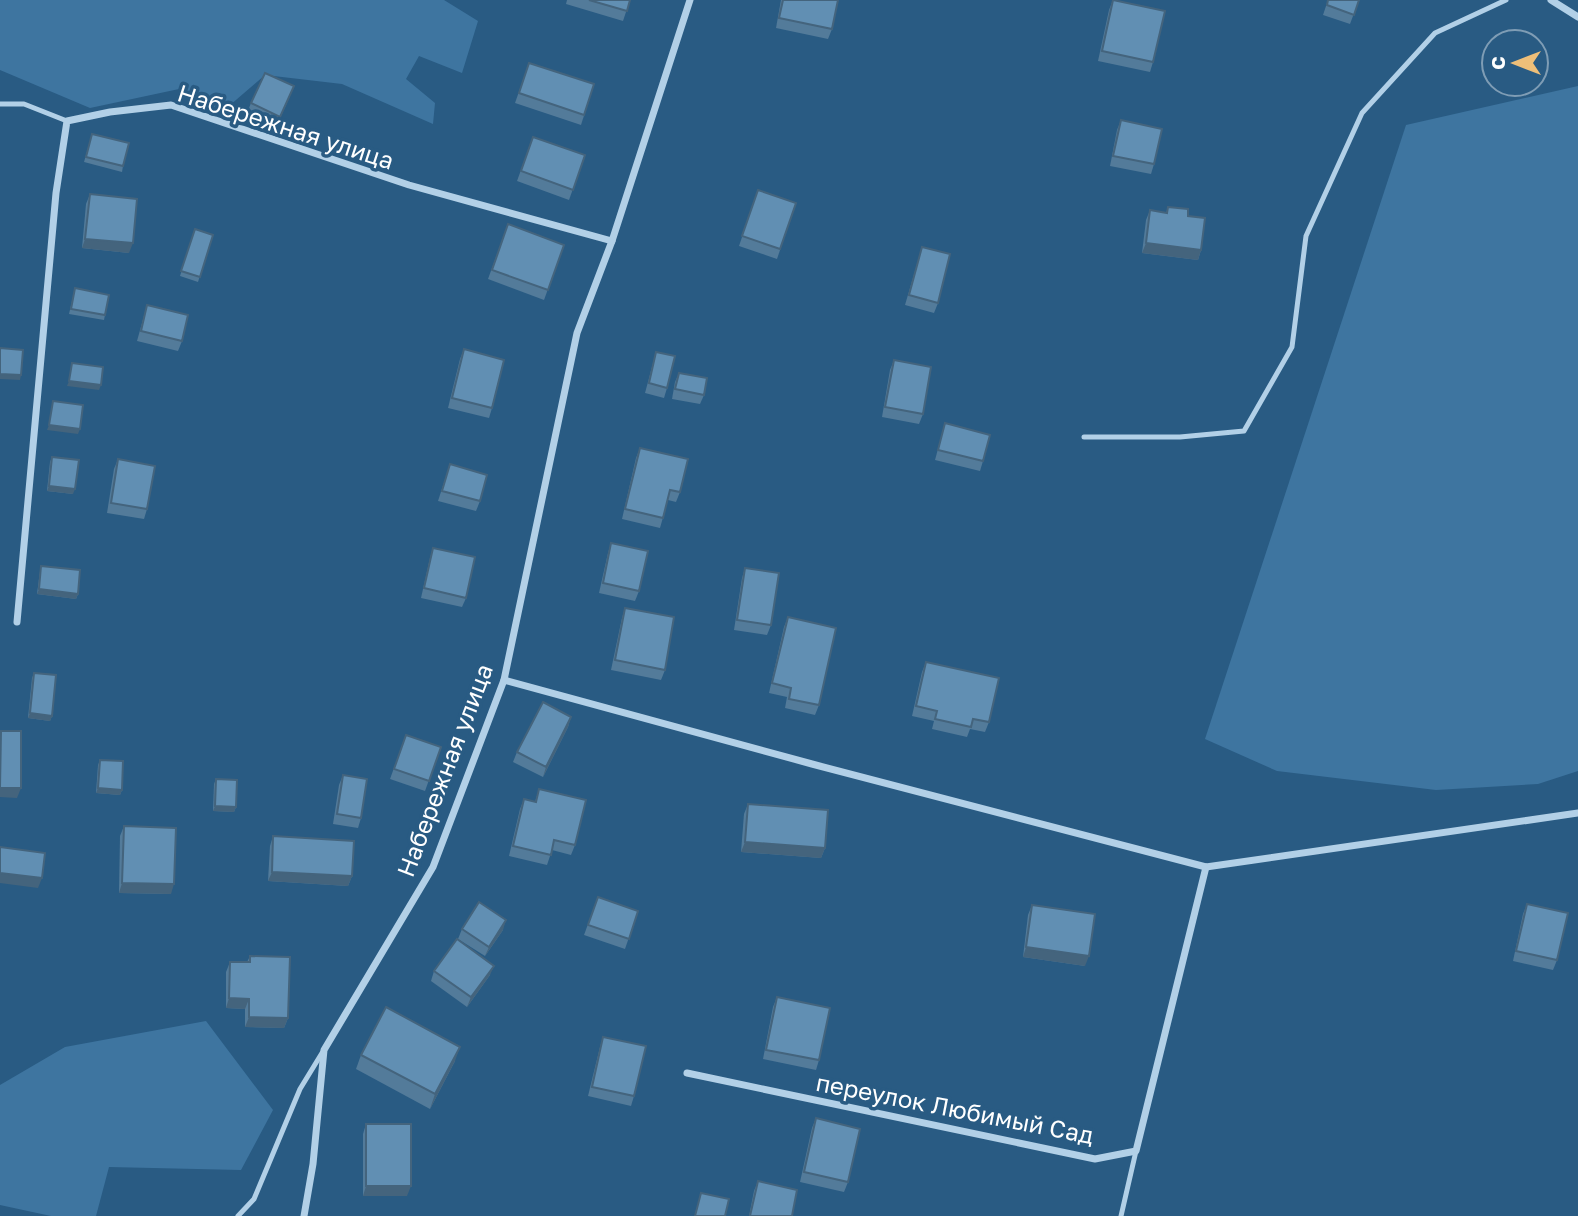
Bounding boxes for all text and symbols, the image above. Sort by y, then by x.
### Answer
north arrow [1480,28,1550,98]
text: С [1486,56,1509,70]
street label: Набережная улица [174,77,398,175]
street label: Набережная улица [390,659,498,881]
street label: переулок Любимый Сад [814,1067,1096,1149]

